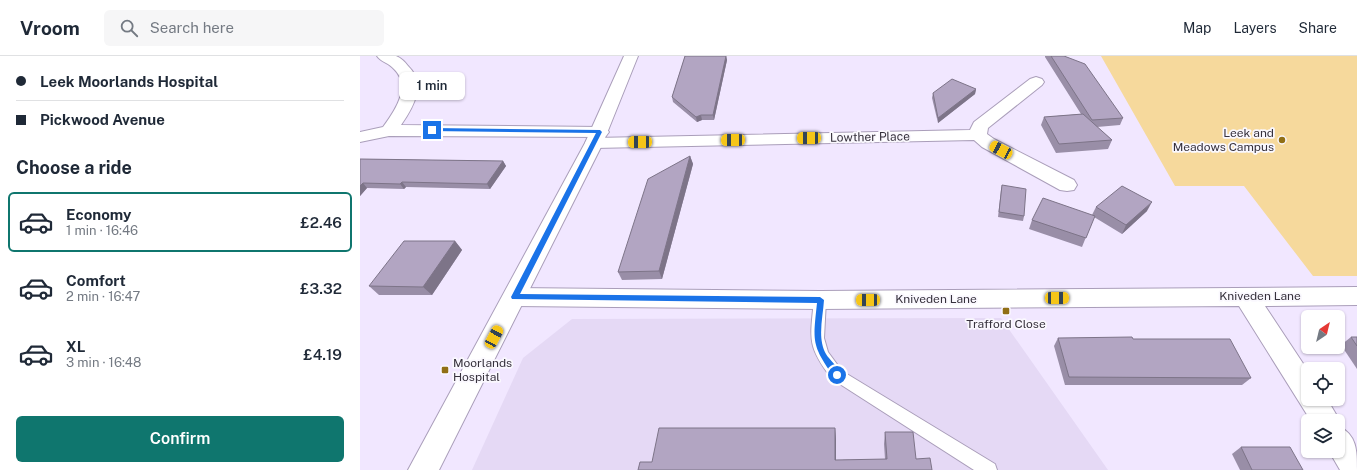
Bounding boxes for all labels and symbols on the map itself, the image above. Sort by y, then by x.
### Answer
callout: 1 min [399,72,465,100]
route end [423,121,441,139]
place label: Leek and Meadows Campus [1173,126,1274,154]
street label: Lowther Place [830,129,910,145]
car [797,132,821,144]
car [721,134,745,146]
marker: Leek and Meadows Campus [1277,135,1287,145]
car [628,136,652,148]
car [988,139,1014,161]
street label: Kniveden Lane [1219,289,1301,303]
street label: Kniveden Lane [895,292,977,306]
car [1045,292,1069,304]
car [856,294,880,306]
marker: Trafford Close [1001,306,1011,316]
north arrow [1301,310,1345,354]
place label: Trafford Close [966,317,1046,331]
car [483,324,505,350]
place label: Moorlands Hospital [453,356,512,384]
marker: Moorlands Hospital [440,365,450,375]
route start [828,366,846,384]

